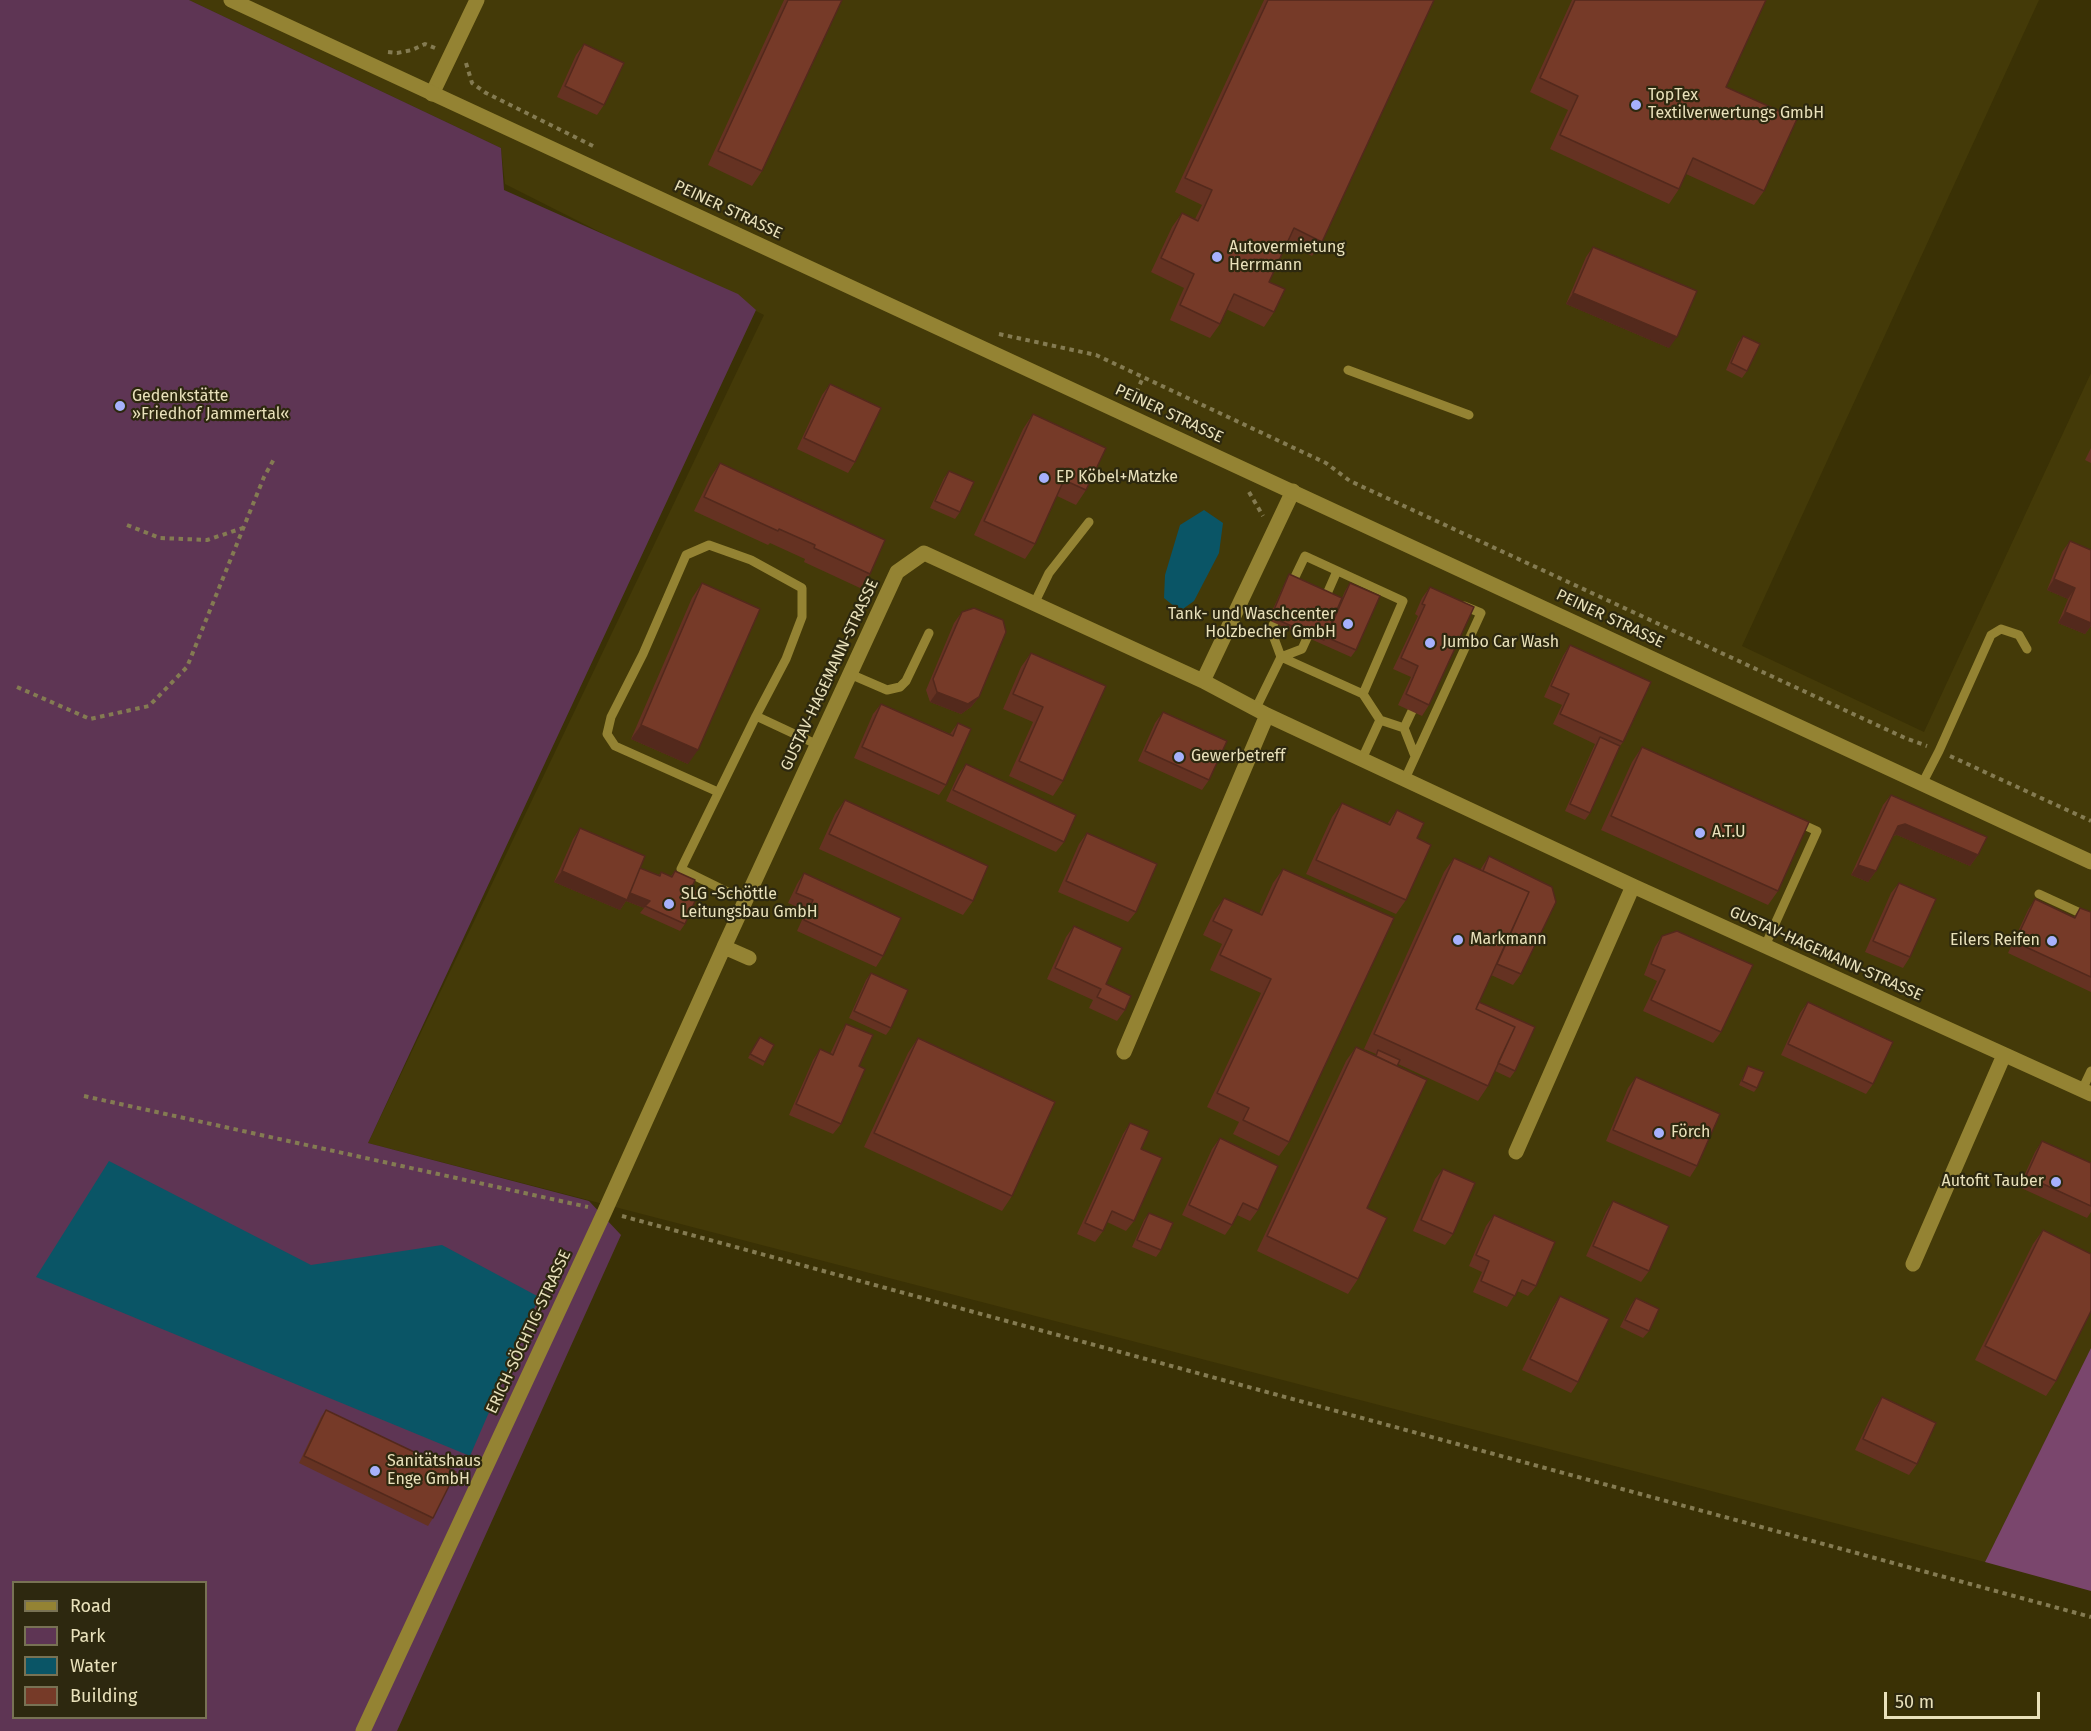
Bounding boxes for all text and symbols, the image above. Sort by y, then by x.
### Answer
place label: TopTex Textilverwertungs GmbH [1648,86,1824,124]
marker: TopTex Textilverwertungs GmbH [1629,98,1643,112]
street label: PEINER STRASSE [671,177,785,243]
place label: Autovermietung Herrmann [1229,238,1345,276]
marker: Autovermietung Herrmann [1210,250,1224,264]
street label: PEINER STRASSE [1112,381,1226,447]
place label: Gedenkstätte »Friedhof Jammertal« [132,387,289,425]
marker: Gedenkstätte »Friedhof Jammertal« [113,399,127,413]
place label: EP Köbel+Matzke [1056,468,1178,488]
marker: EP Köbel+Matzke [1037,471,1051,485]
street label: GUSTAV-HAGEMANN-STRASSE [777,576,883,774]
street label: PEINER STRASSE [1553,586,1667,652]
place label: Tank- und Waschcenter Holzbecher GmbH [1168,605,1336,643]
marker: Tank- und Waschcenter Holzbecher GmbH [1341,617,1355,631]
place label: Jumbo Car Wash [1442,633,1559,653]
marker: Jumbo Car Wash [1423,636,1437,650]
place label: Gewerbetreff [1191,747,1285,767]
marker: Gewerbetreff [1172,750,1186,764]
place label: A.T.U [1712,823,1746,843]
marker: A.T.U [1693,826,1707,840]
place label: SLG -Schöttle Leitungsbau GmbH [681,885,818,923]
marker: SLG -Schöttle Leitungsbau GmbH [662,897,676,911]
street label: GUSTAV-HAGEMANN-STRASSE [1726,903,1926,1005]
place label: Markmann [1470,930,1547,950]
place label: Eilers Reifen [1950,931,2040,951]
marker: Markmann [1451,933,1465,947]
marker: Eilers Reifen [2045,934,2059,948]
place label: Förch [1671,1123,1710,1143]
marker: Förch [1652,1126,1666,1140]
place label: Autofit Tauber [1942,1172,2044,1192]
marker: Autofit Tauber [2049,1175,2063,1189]
street label: ERICH-SÖCHTIG-STRASSE [483,1247,575,1417]
place label: Sanitätshaus Enge GmbH [387,1452,481,1490]
marker: Sanitätshaus Enge GmbH [368,1464,382,1478]
legend [12,1581,207,1719]
text: Road [70,1595,112,1617]
text: Park [70,1625,105,1647]
text: Water [70,1655,117,1677]
scale bar [1887,1680,2043,1718]
text: Building [70,1685,137,1707]
text: 50 m [1895,1691,1934,1713]

